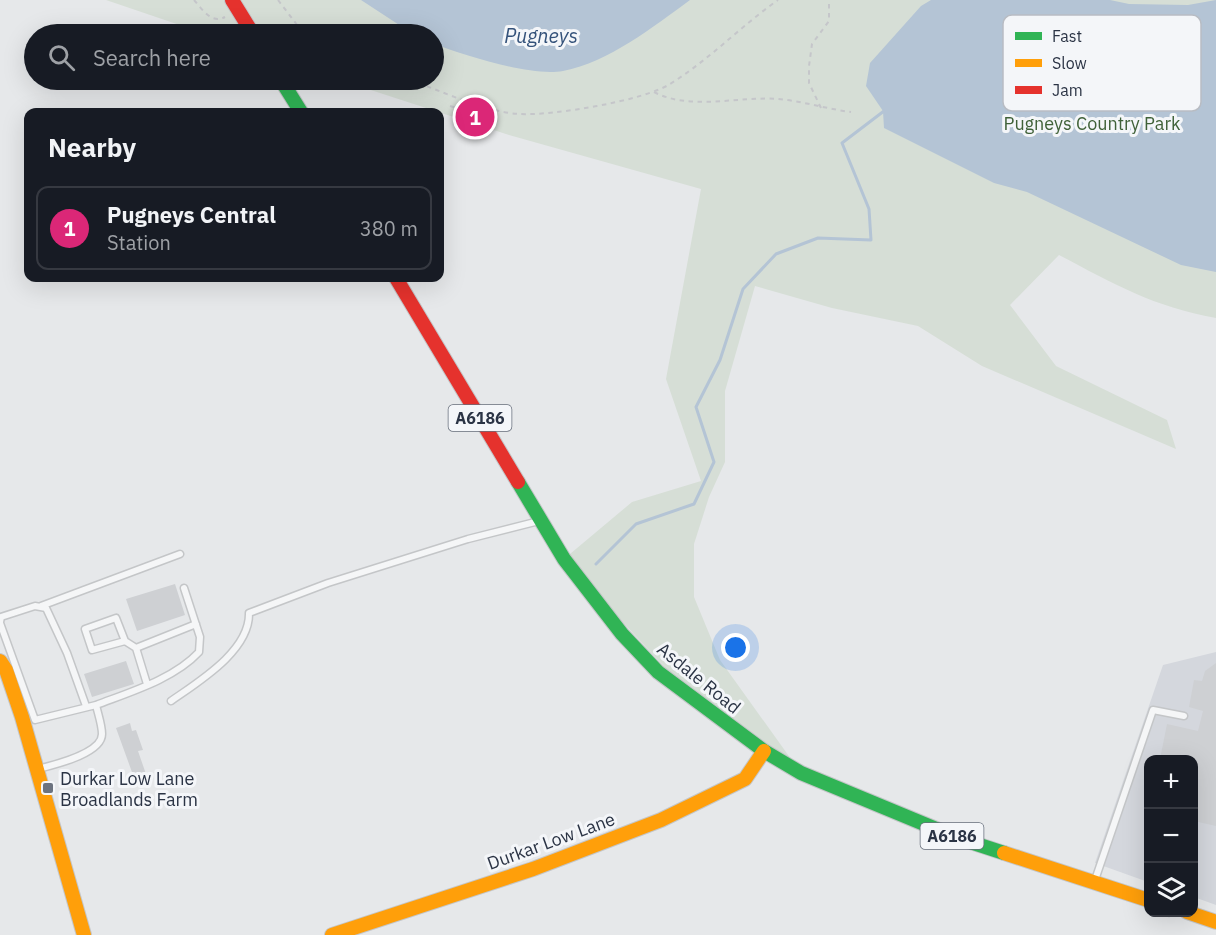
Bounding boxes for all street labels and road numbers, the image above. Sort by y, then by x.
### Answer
road number: A6186 [448,405,512,431]
street label: Asdale Road [653,637,745,719]
street label: Durkar Low Lane [484,807,618,875]
road number: A6186 [920,823,984,849]

